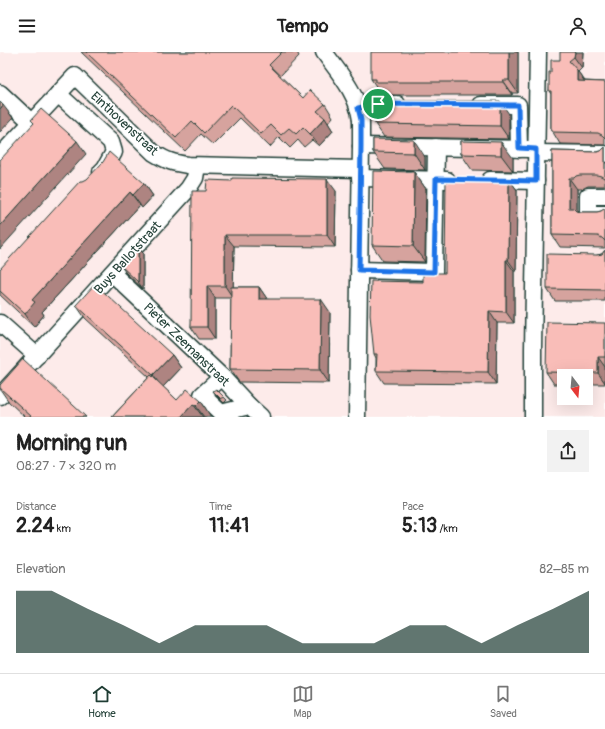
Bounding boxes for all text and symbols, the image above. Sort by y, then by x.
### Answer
icon: menu [16,15,38,37]
text: Tempo [277,15,328,38]
icon: person [567,15,589,37]
pin [361,87,395,121]
street label: Einthovenstraat [87,88,162,159]
icon: arrive [367,93,389,115]
street label: Buys Ballotstraat [91,217,165,297]
street label: Pieter Zeemanstraat [140,300,233,390]
north arrow [557,369,593,405]
map controls [557,369,593,405]
text: Morning run [16,429,127,457]
button: share [547,430,589,472]
text: 08:27 · 7 × 320 m [16,458,116,474]
text: Distance [16,500,56,513]
text: Time [209,500,232,513]
text: Pace [402,500,424,513]
text: 2.24 [16,513,54,538]
text: 11:41 [209,513,249,538]
text: 5:13 [402,513,437,538]
text: km [54,522,71,535]
text: /km [437,522,458,535]
text: Elevation [16,561,66,577]
text: 82–85 m [540,561,589,577]
tab: Home [88,683,116,720]
tab: Map [292,683,314,720]
tab: Saved [490,683,517,720]

